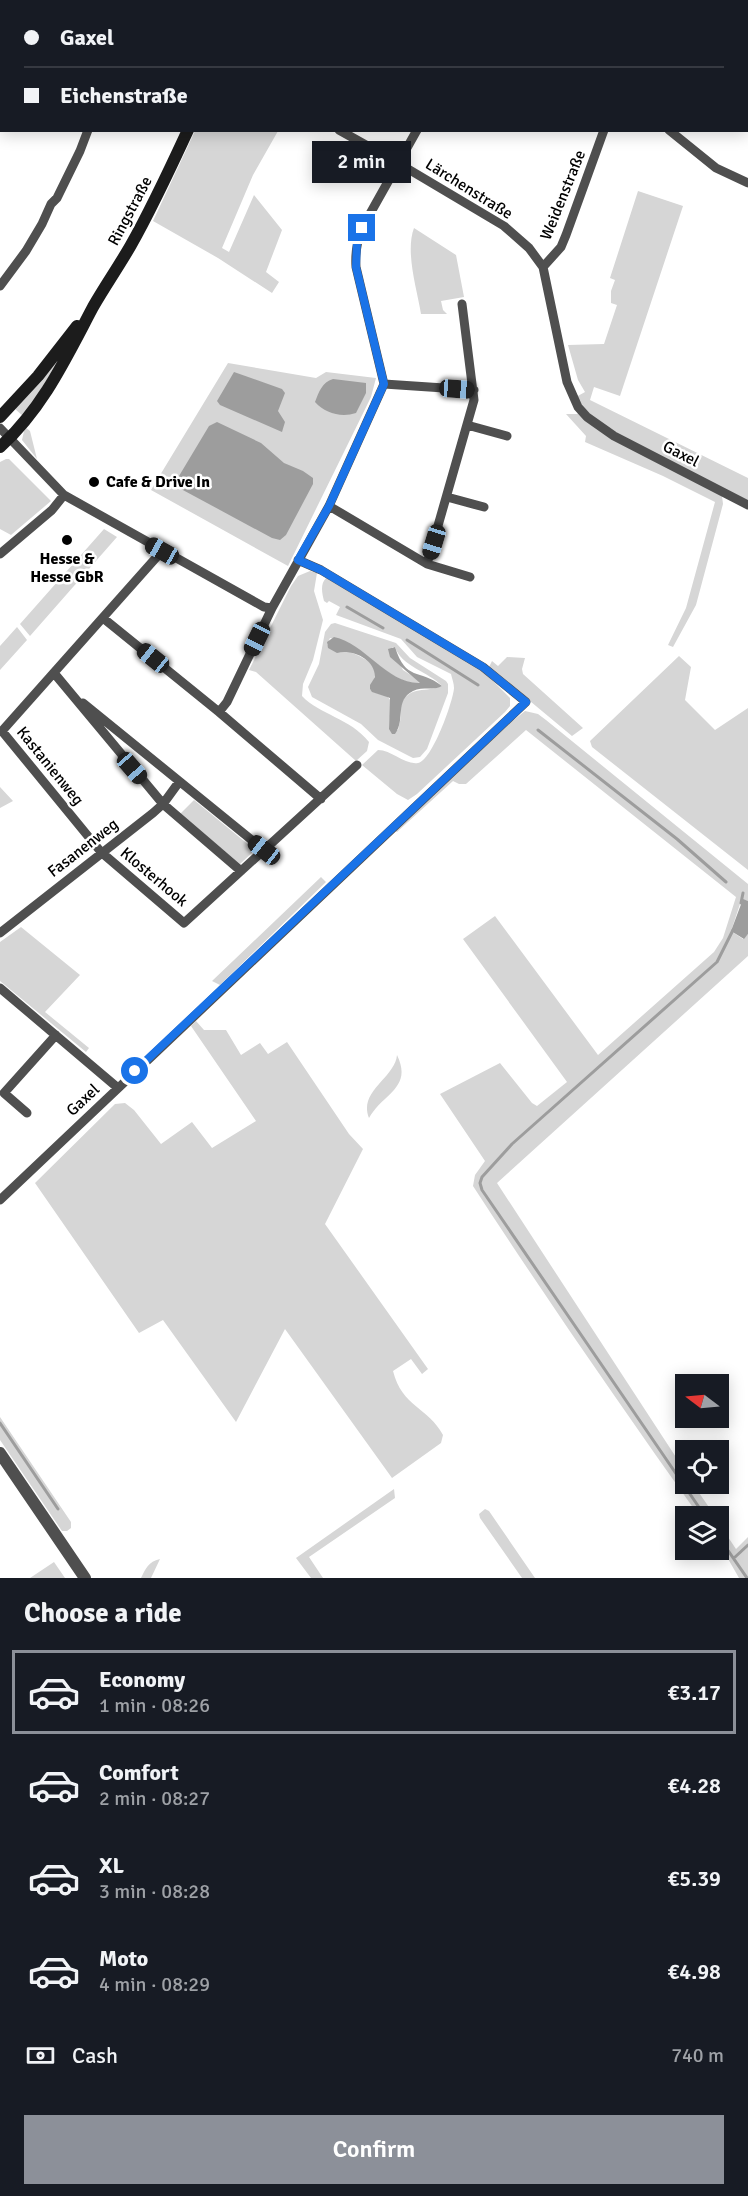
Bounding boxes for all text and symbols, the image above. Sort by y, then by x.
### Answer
text: Gaxel [60,24,114,51]
text: Eichenstraße [60,82,188,109]
callout: 2 min [312,141,412,183]
street label: Weidenstraße [536,147,590,243]
text: 2 min [338,149,385,174]
street label: Lärchenstraße [422,154,516,224]
street label: Ringstraße [103,173,157,249]
route end [348,214,375,241]
car [438,379,476,399]
street label: Gaxel [659,436,703,472]
place label: Cafe & Drive In [106,472,210,492]
marker: Cafe & Drive In [87,475,101,489]
car [420,522,448,562]
marker: Hesse & Hesse GbR [60,533,74,547]
car [142,534,182,568]
place label: Hesse & Hesse GbR [30,549,104,587]
car [241,619,273,659]
car [133,640,173,676]
street label: Kastanienweg [12,723,88,809]
car [113,749,151,787]
street label: Fasanenweg [44,814,122,882]
car [244,832,284,868]
street label: Klosterhook [116,843,192,911]
route start [121,1057,148,1084]
street label: Gaxel [62,1079,104,1120]
north arrow [675,1374,729,1428]
map controls [675,1374,729,1560]
button: locate [675,1440,729,1494]
button: layers [675,1506,729,1560]
text: Choose a ride [24,1597,182,1630]
icon: car [27,1665,81,1719]
text: Economy [99,1666,185,1693]
text: €3.17 [667,1679,721,1706]
text: 1 min · 08:26 [99,1693,210,1718]
icon: car [27,1758,81,1812]
text: Comfort [99,1759,179,1786]
text: €4.28 [667,1772,721,1799]
text: 2 min · 08:27 [99,1786,210,1811]
icon: car [27,1851,81,1905]
text: XL [99,1852,124,1879]
text: €5.39 [667,1865,721,1892]
text: 3 min · 08:28 [99,1879,210,1904]
icon: car [27,1944,81,1998]
text: Moto [99,1945,148,1972]
text: €4.98 [667,1958,721,1985]
text: 4 min · 08:29 [99,1972,210,1997]
icon: cash [24,2039,57,2072]
text: Cash [72,2042,118,2069]
text: 740 m [671,2043,724,2068]
button: Confirm [24,2115,724,2184]

